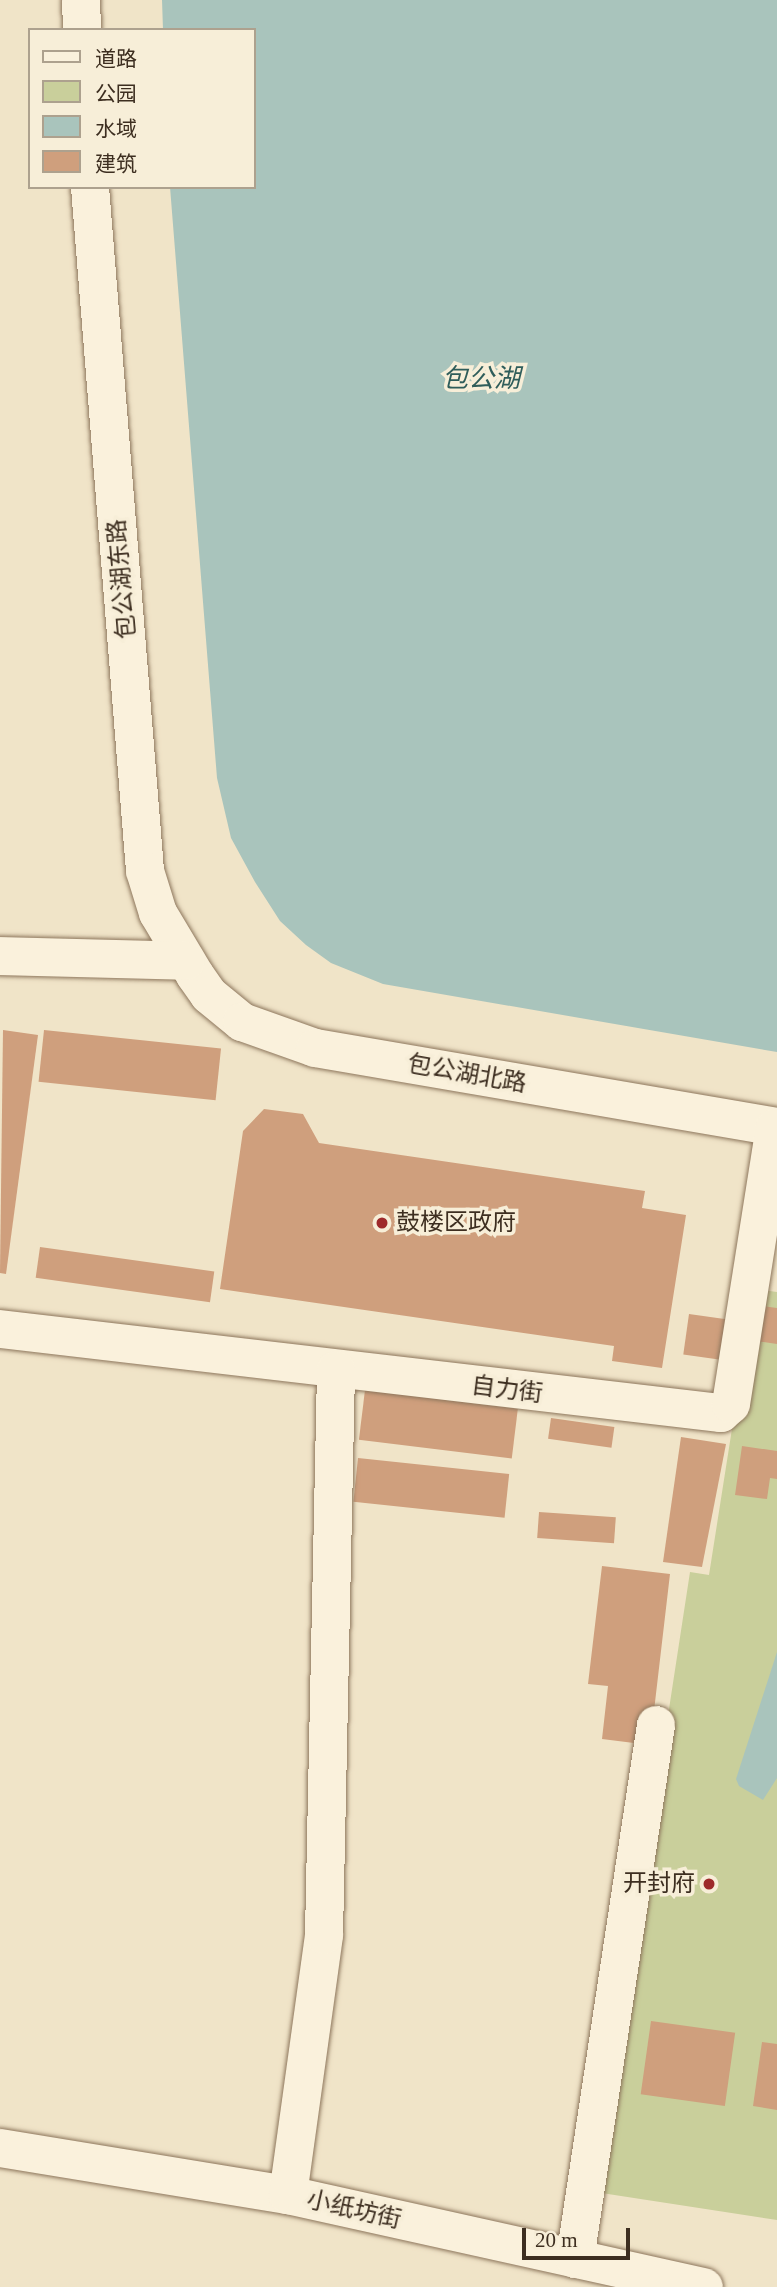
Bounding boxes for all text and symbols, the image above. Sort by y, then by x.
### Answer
legend [28,28,256,189]
text: 道路 [95,47,137,71]
text: 公园 [95,82,137,106]
text: 水域 [95,117,137,141]
text: 建筑 [95,152,137,176]
water label: 包公湖 [442,363,520,395]
street label: 包公湖东路 [102,518,142,640]
street label: 包公湖北路 [405,1049,529,1099]
place label: 鼓楼区政府 [396,1209,516,1237]
marker: 鼓楼区政府 [374,1215,390,1231]
street label: 自力街 [470,1371,544,1409]
place label: 开封府 [623,1870,695,1898]
marker: 开封府 [701,1876,717,1892]
street label: 小纸坊街 [304,2185,404,2235]
scale bar [525,2214,634,2258]
text: 20 m [535,2228,578,2252]

